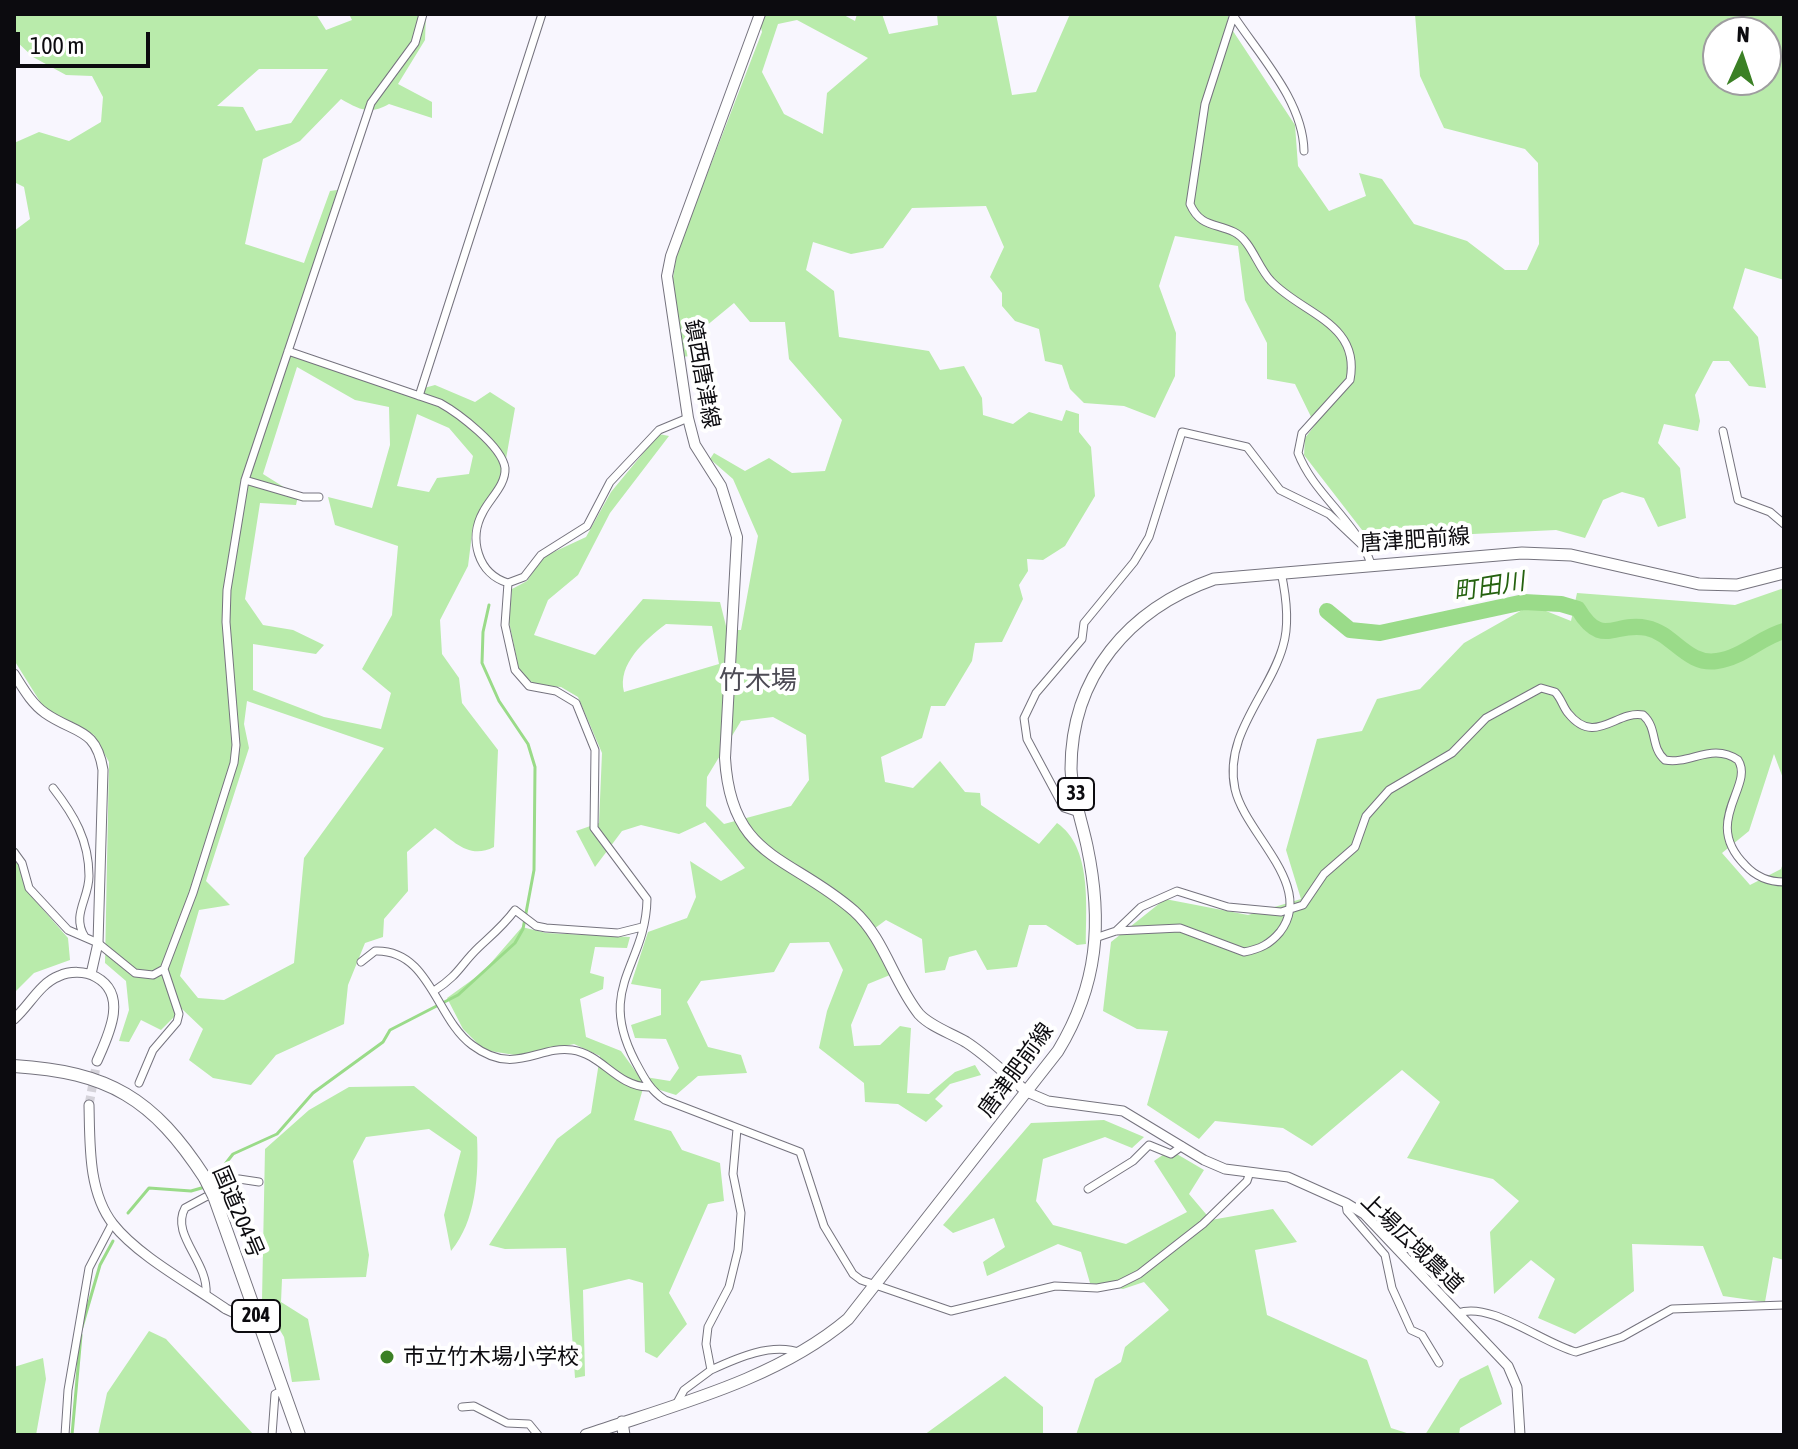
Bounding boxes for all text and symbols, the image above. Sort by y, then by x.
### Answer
scale bar [20,16,154,66]
north arrow [1702,16,1782,96]
text: N [1736,21,1750,47]
text: 100 m [30,32,84,59]
street label: 鎮西唐津線 [679,318,725,430]
street label: 唐津肥前線 [1359,523,1471,557]
water label: 町田川 [1451,567,1527,607]
district label: 竹木場 [719,665,797,697]
road number: 33 [1058,778,1094,810]
street label: 唐津肥前線 [973,1018,1059,1122]
street label: 国道204号 [207,1162,269,1262]
street label: 上場広域農道 [1355,1188,1469,1298]
road number: 204 [232,1300,280,1332]
place label: 市立竹木場小学校 [403,1344,579,1370]
marker: 市立竹木場小学校 [378,1348,396,1366]

